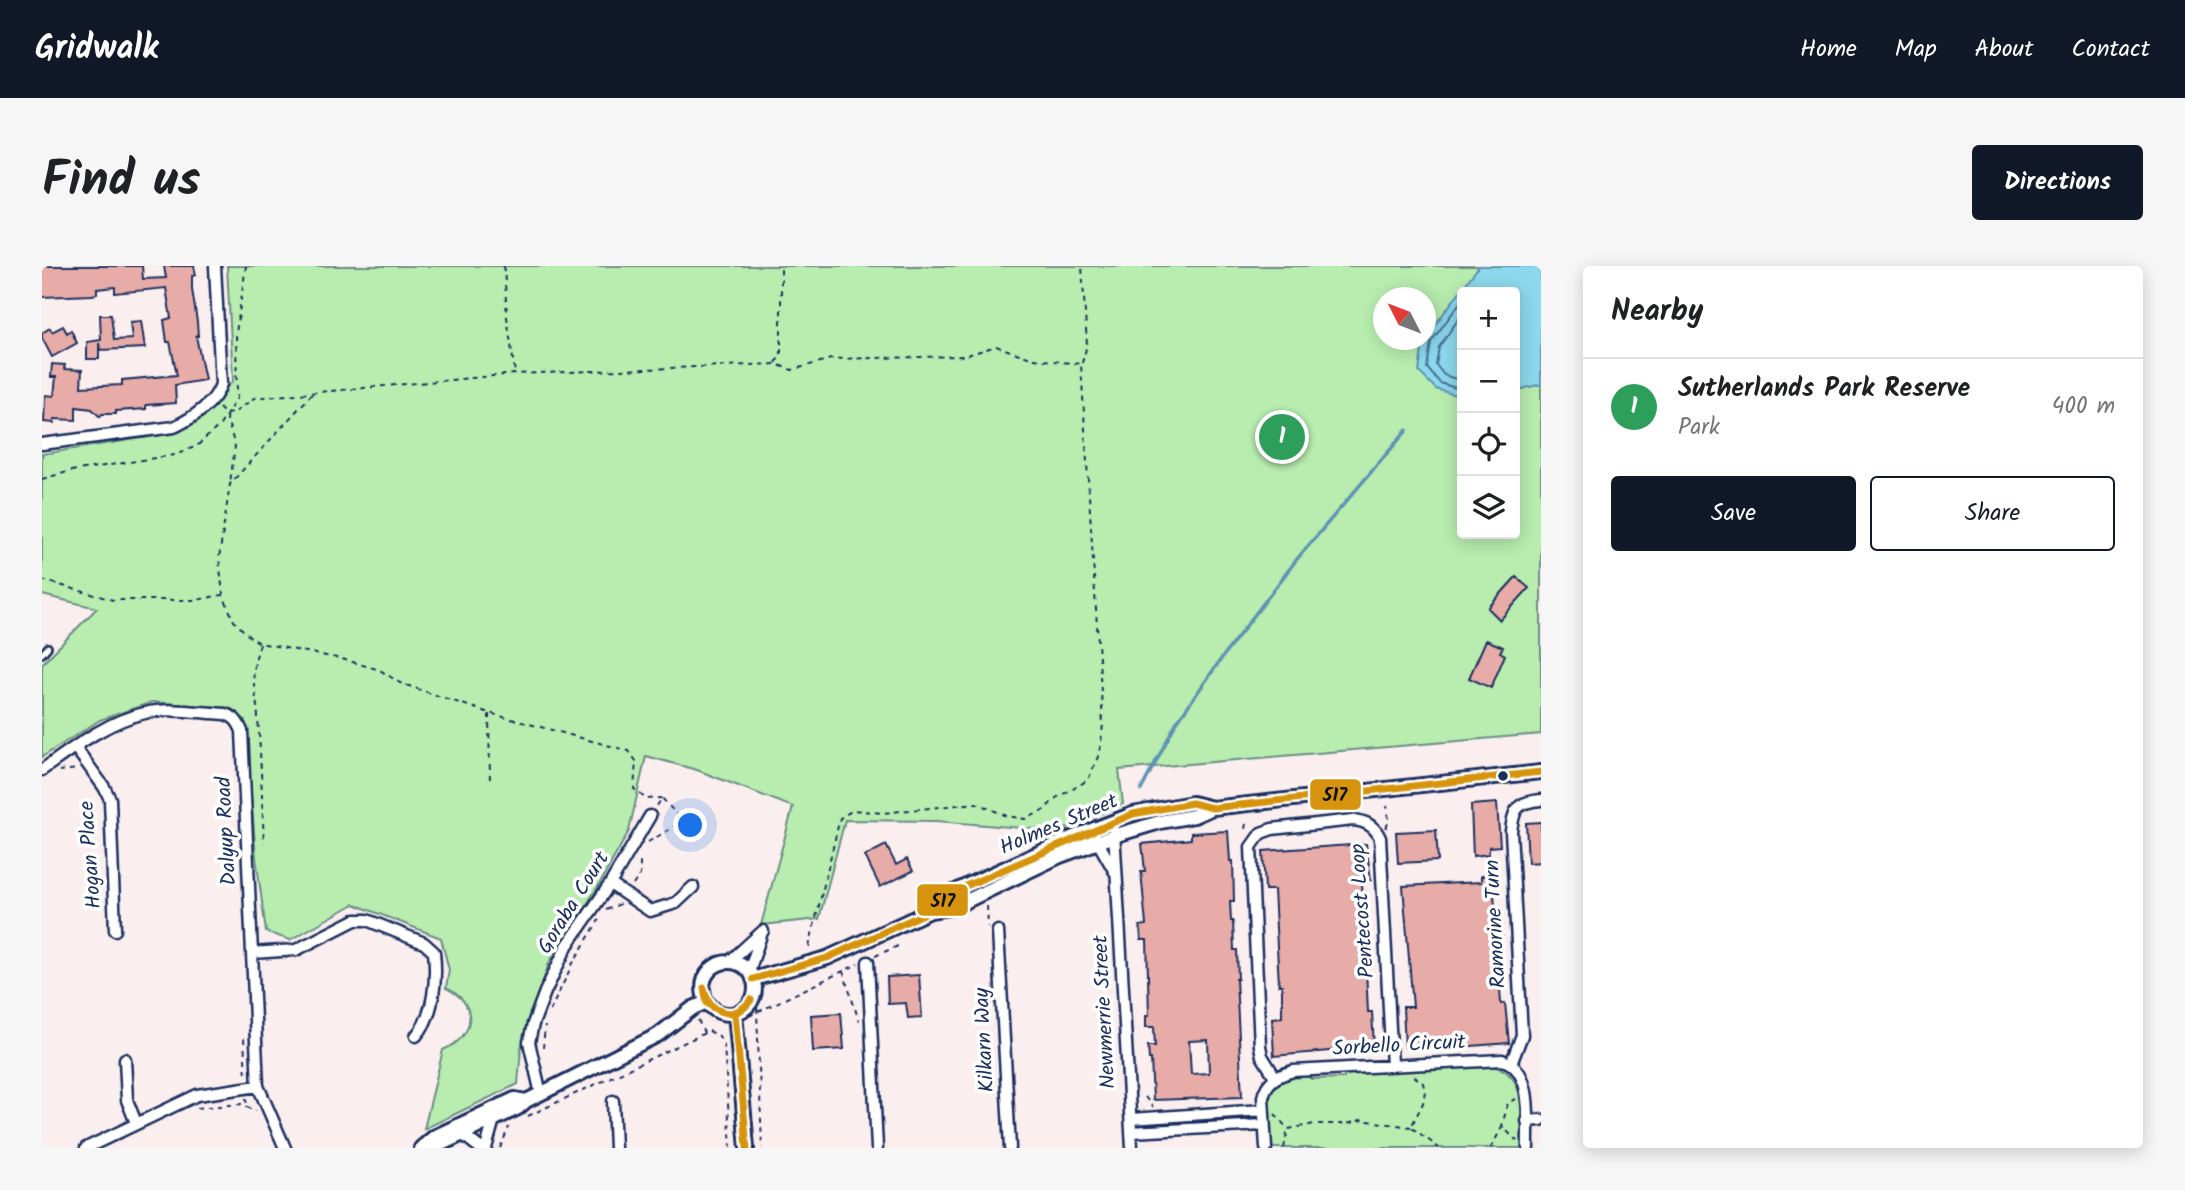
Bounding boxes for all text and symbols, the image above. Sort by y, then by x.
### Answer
text: Gridwalk [35,23,158,76]
text: Home [1800,30,1857,69]
text: Map [1895,30,1937,69]
text: About [1975,30,2033,69]
text: Contact [2071,30,2150,69]
text: Find us [42,143,200,221]
button: Directions [1972,145,2143,220]
north arrow [1373,287,1436,350]
map controls [1457,287,1520,539]
button: + [1457,287,1520,350]
text: Nearby [1611,288,1703,336]
button: − [1457,350,1520,413]
text: Sutherlands Park Reserve [1678,368,1970,410]
text: 1 [1631,389,1637,425]
text: 400 m [2052,389,2115,425]
text: Park [1678,410,1720,446]
pin: 1 [1259,411,1305,463]
button: locate [1457,413,1520,476]
button: layers [1457,476,1520,539]
button: Save [1611,476,1856,551]
button: Share [1870,476,2115,551]
unlabelled marker [1496,769,1510,783]
street label: Dalyup Road [208,775,246,886]
line badge: 517 [1309,778,1362,811]
text: 517 [1322,781,1348,811]
street label: Holmes Street [995,785,1124,865]
street label: Hogan Place [71,799,111,910]
your location [673,808,707,842]
street label: Pentecost Loop [1342,843,1384,979]
street label: Goraba Court [529,844,619,961]
street label: Ramorine Turn [1476,859,1516,989]
line badge: 517 [916,883,969,917]
text: 517 [930,887,956,917]
street label: Newmerrie Street [1084,933,1126,1090]
street label: Kilkarn Way [966,987,1004,1093]
street label: Sorbello Circuit [1332,1026,1467,1066]

